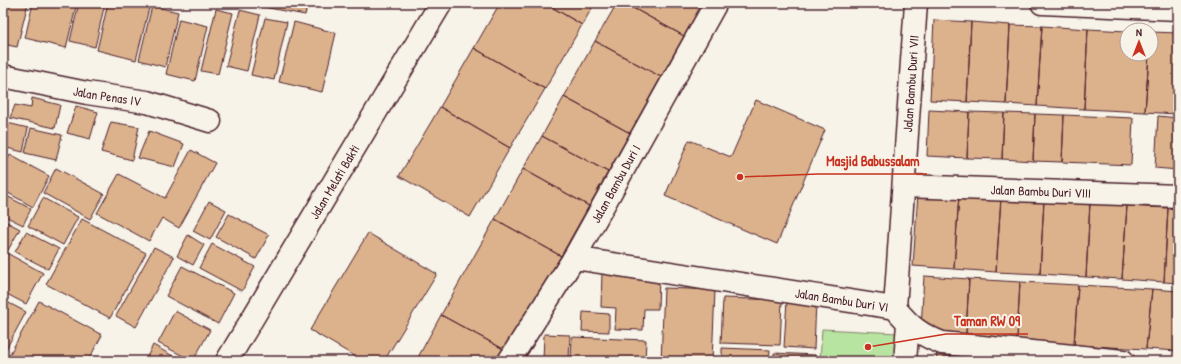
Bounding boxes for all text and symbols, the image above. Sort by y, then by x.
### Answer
north arrow [1119,22,1159,62]
text: N [1136,25,1142,39]
street label: Jalan Bambu Duri VII [898,34,923,133]
street label: Jalan Penas IV [72,81,143,110]
street label: Jalan Melati Bakti [305,141,363,222]
street label: Jalan Bambu Duri I [586,141,644,226]
callout: Masjid Babussalam [818,148,927,174]
text: Masjid Babussalam [826,151,920,171]
street label: Jalan Bambu Duri VIII [990,180,1091,202]
street label: Jalan Bambu Duri VI [794,284,890,316]
callout: Taman RW 09 [946,308,1028,334]
text: Taman RW 09 [953,311,1021,330]

